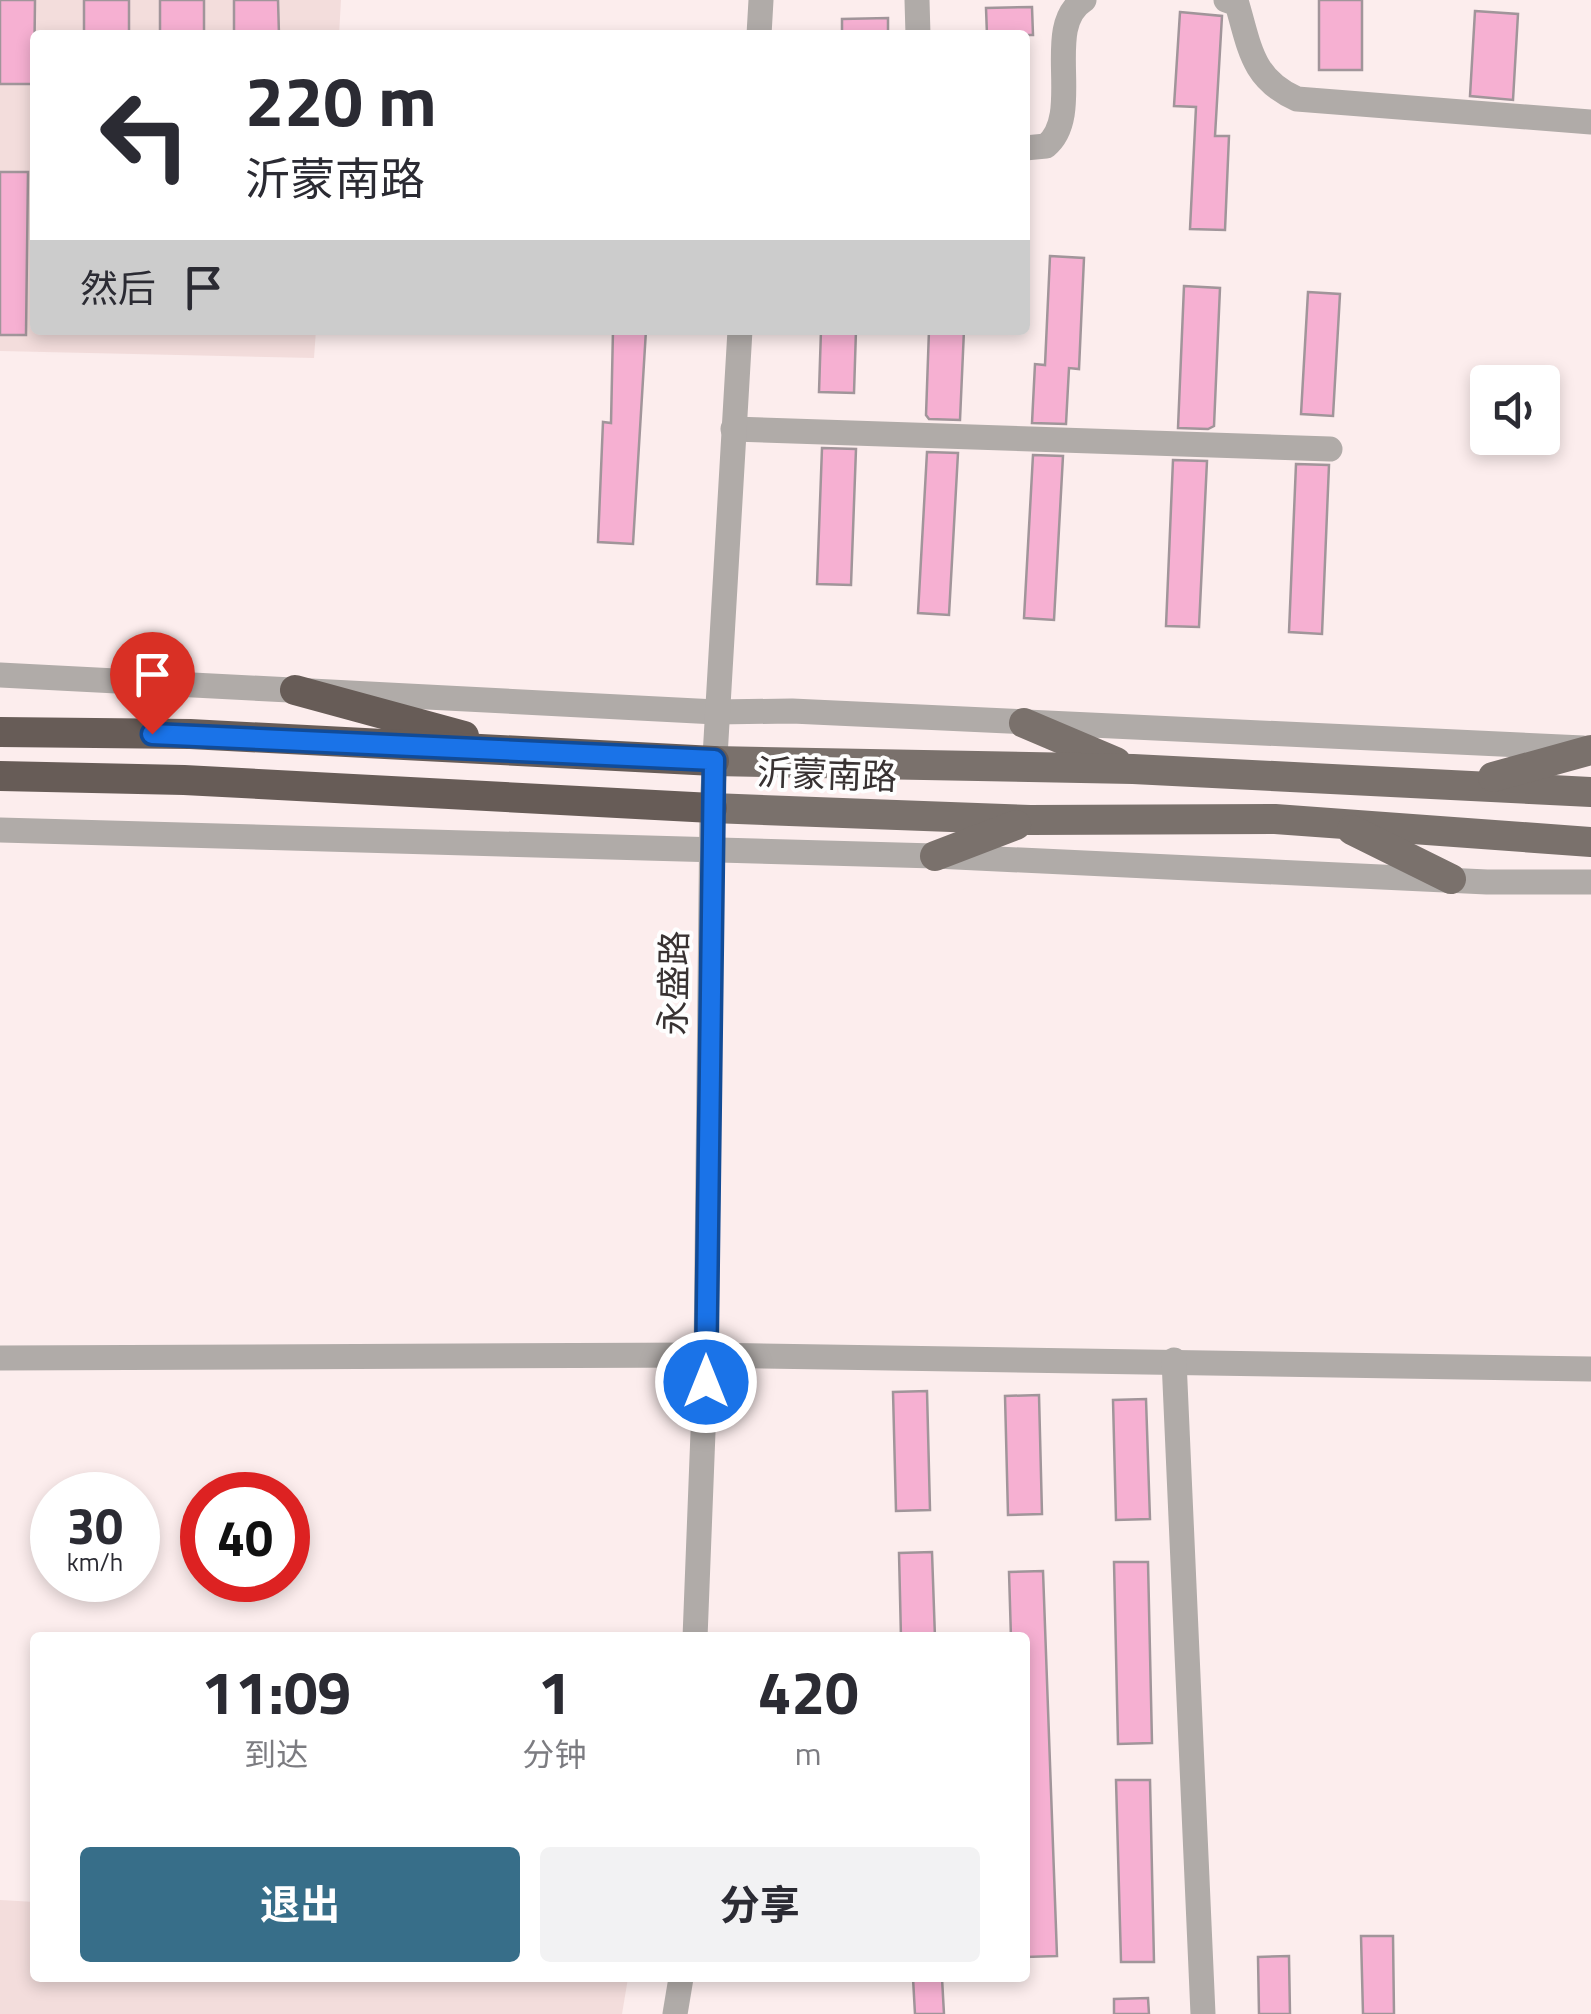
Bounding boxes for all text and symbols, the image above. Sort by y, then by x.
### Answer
text: 220 m [245,47,437,153]
icon: left [80,70,210,200]
text: 沂蒙南路 [245,144,425,212]
text: 然后 [80,259,156,317]
icon: arrive [176,260,231,315]
map controls [1470,365,1560,455]
button: sound [1470,365,1560,455]
pin [110,632,195,735]
icon: arrive [125,647,180,702]
street label: 沂蒙南路 [756,745,898,803]
street label: 永盛路 [645,930,701,1036]
position arrow [654,1330,758,1434]
speed limit sign: 40 [180,1472,310,1602]
text: 30 [67,1487,123,1563]
text: km/h [67,1543,123,1581]
text: 11:09 [201,1646,351,1737]
text: 1 [538,1646,571,1737]
text: 420 [758,1646,859,1737]
text: m [795,1729,822,1777]
text: 到达 [244,1730,308,1778]
text: 分钟 [522,1730,586,1778]
button: 退出 [80,1847,520,1962]
button: 分享 [540,1847,980,1962]

